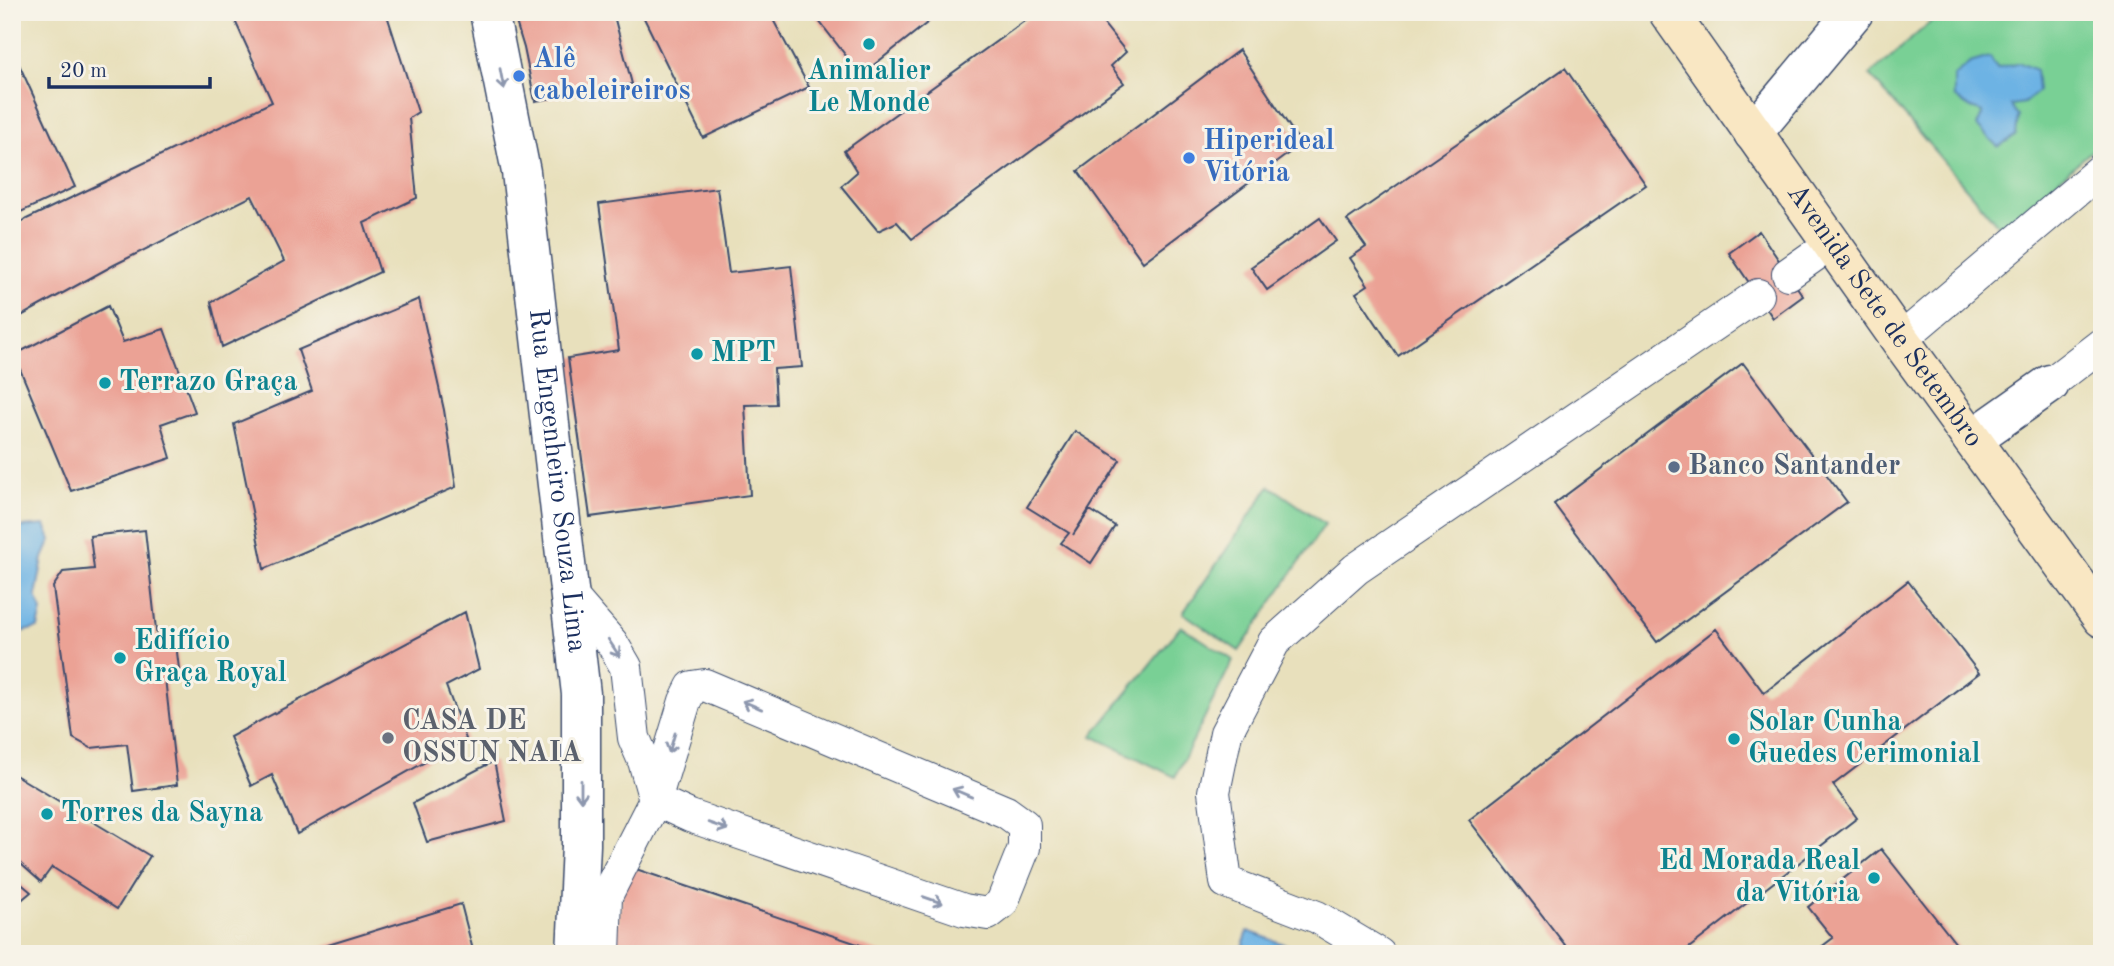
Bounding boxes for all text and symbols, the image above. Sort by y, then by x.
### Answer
marker: Animalier Le Monde [861,36,877,52]
scale bar [49,46,210,90]
place label: Alê cabeleireiros [533,46,690,106]
place label: Animalier Le Monde [807,58,931,118]
text: 20 m [60,61,107,82]
one-way arrow [496,67,510,90]
marker: Alê cabeleireiros [511,68,527,84]
place label: Hiperideal Vitória [1203,128,1335,188]
marker: Hiperideal Vitória [1181,150,1197,166]
street label: Avenida Sete de Setembro [1781,179,1987,453]
street label: Rua Engenheiro Souza Lima [523,307,590,654]
place label: MPT [711,340,776,368]
marker: MPT [689,346,705,362]
place label: Terrazo Graça [119,369,298,397]
marker: Terrazo Graça [97,375,113,391]
place label: Banco Santander [1688,453,1900,481]
marker: Banco Santander [1666,459,1682,475]
place label: Edifício Graça Royal [134,628,287,688]
one-way arrow [608,638,622,658]
marker: Edifício Graça Royal [112,650,128,666]
one-way arrow [742,697,764,710]
place label: CASA DE OSSUN NAIA [402,708,582,768]
place label: Solar Cunha Guedes Cerimonial [1748,709,1981,769]
marker: CASA DE OSSUN NAIA [380,730,396,746]
marker: Solar Cunha Guedes Cerimonial [1726,731,1742,747]
one-way arrow [665,732,678,754]
one-way arrow [574,780,588,803]
one-way arrow [952,786,973,799]
place label: Torres da Sayna [61,800,263,828]
marker: Torres da Sayna [39,806,55,822]
one-way arrow [707,820,729,833]
place label: Ed Morada Real da Vitória [1659,848,1860,908]
marker: Ed Morada Real da Vitória [1866,870,1882,886]
one-way arrow [922,895,944,907]

